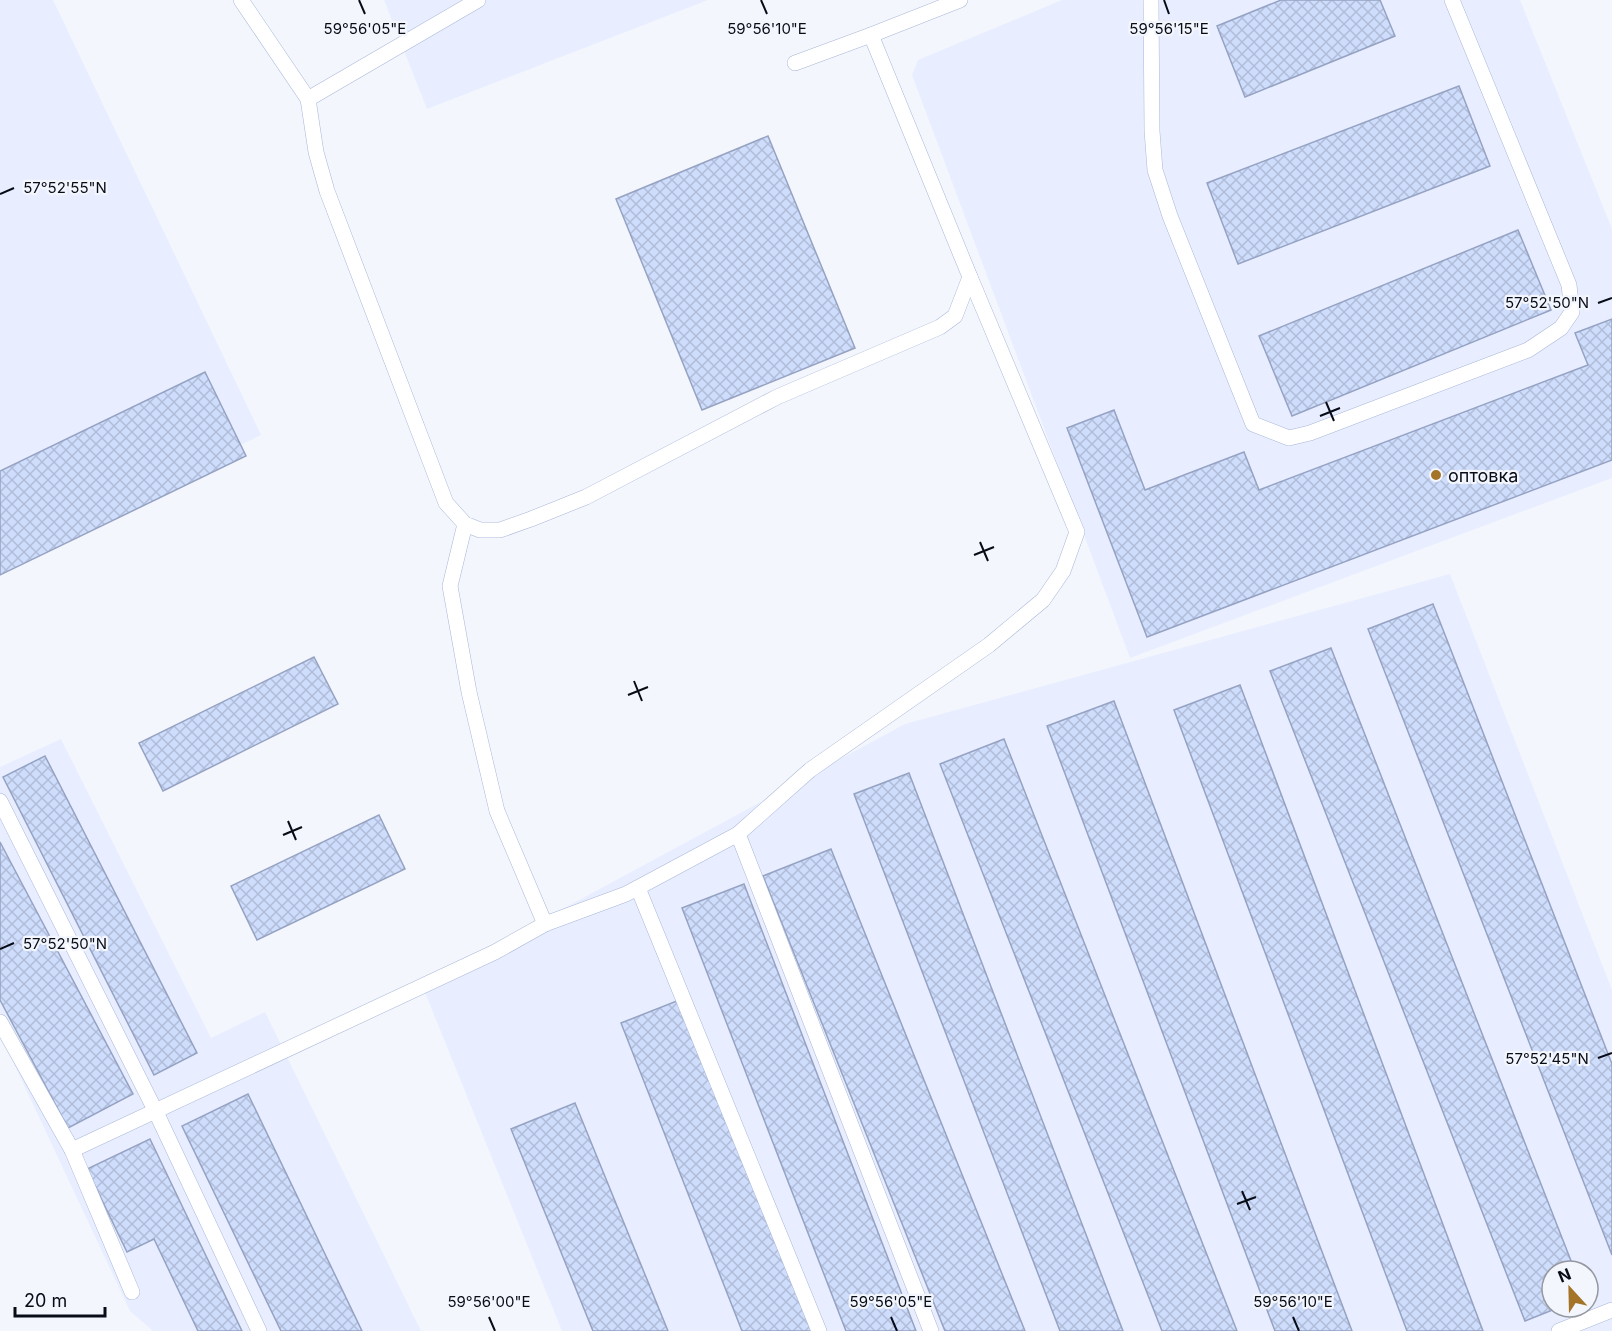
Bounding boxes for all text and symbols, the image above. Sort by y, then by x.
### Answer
text: 59°56'05"E [324,19,406,38]
text: 59°56'10"E [727,19,807,38]
text: 59°56'15"E [1129,19,1209,38]
text: 57°52'55"N [23,178,107,197]
text: 57°52'50"N [1505,293,1589,312]
place label: оптовка [1448,465,1518,486]
marker: оптовка [1429,468,1443,482]
text: 57°52'50"N [23,934,107,953]
text: 57°52'45"N [1505,1049,1589,1068]
north arrow [1540,1259,1600,1319]
text: N [1555,1264,1574,1287]
scale bar [15,1280,105,1318]
text: 20 m [24,1290,67,1311]
text: 59°56'00"E [447,1292,531,1311]
text: 59°56'05"E [850,1292,932,1311]
text: 59°56'10"E [1253,1292,1333,1311]

